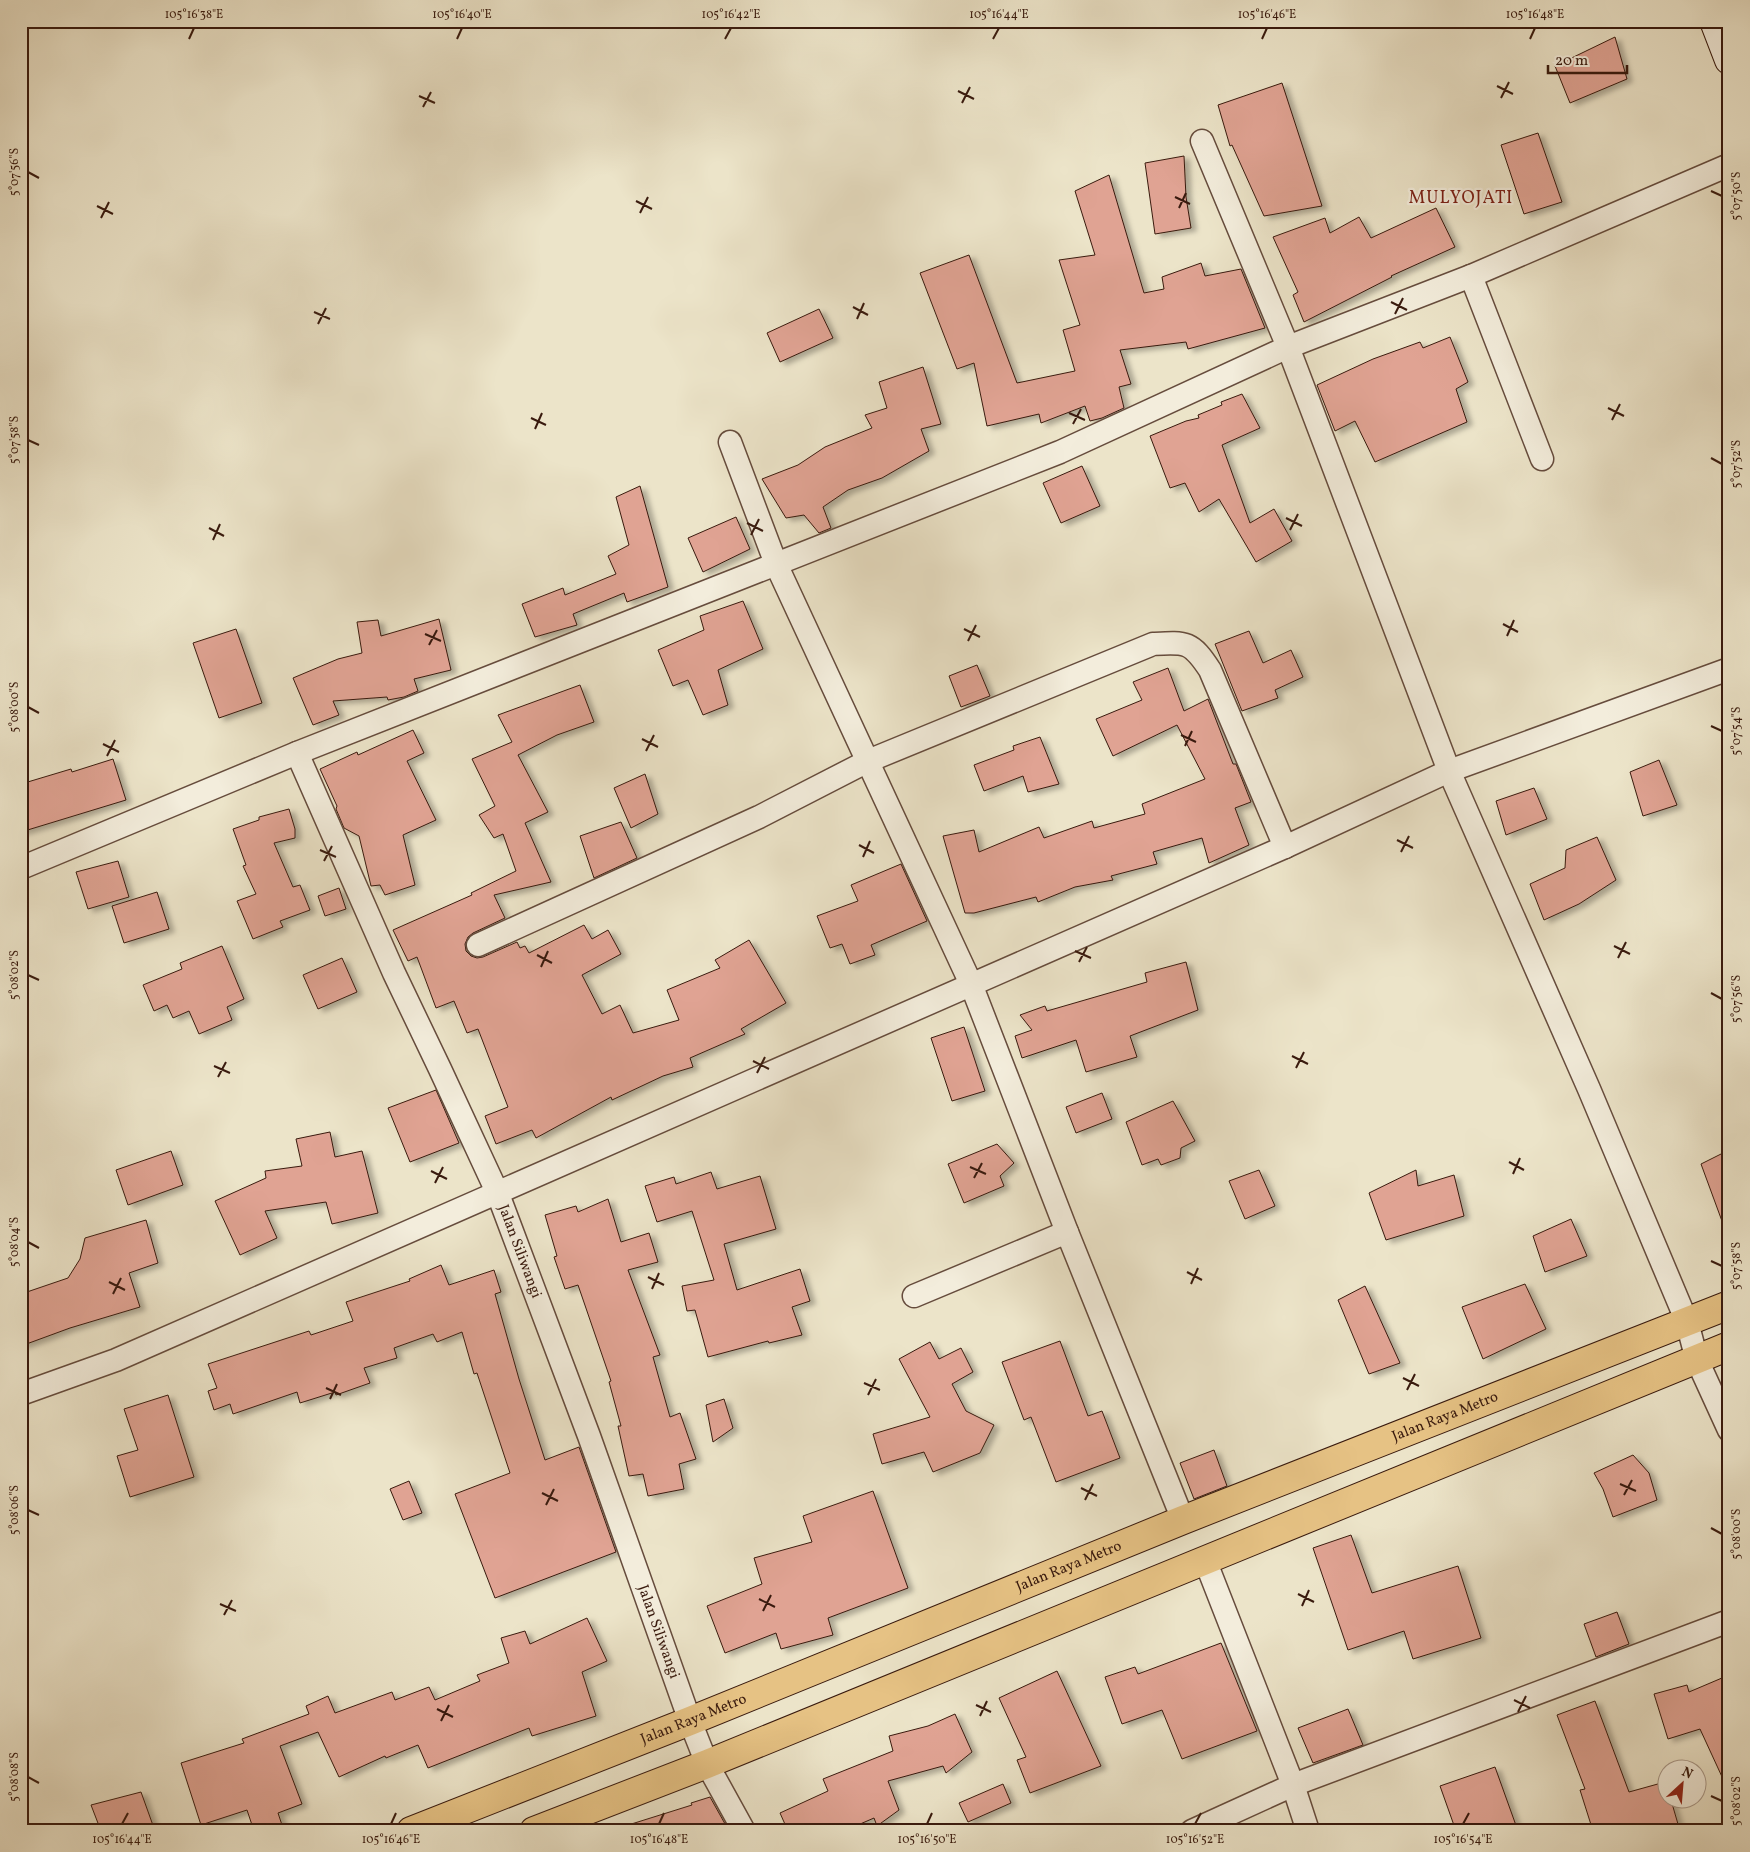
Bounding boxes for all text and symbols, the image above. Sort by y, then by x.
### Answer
text: 105°16'38"E [165,7,223,23]
text: 105°16'40"E [432,7,492,23]
text: 105°16'42"E [702,7,760,23]
text: 105°16'44"E [969,7,1029,23]
text: 105°16'46"E [1238,7,1296,23]
text: 105°16'48"E [1506,7,1564,23]
scale bar [1548,42,1626,74]
text: 20 m [1555,51,1588,72]
text: 5°07'56"S [7,148,23,196]
text: 5°07'50"S [1729,172,1745,220]
district label: MULYOJATI [1409,186,1513,211]
text: 5°07'58"S [7,416,23,464]
text: 5°07'52"S [1729,440,1745,488]
text: 5°08'00"S [7,682,23,732]
text: 5°07'54"S [1729,707,1745,755]
text: 5°08'02"S [7,950,23,1000]
text: 5°07'56"S [1729,975,1745,1023]
street label: Jalan Siliwangi [492,1202,547,1301]
text: 5°08'04"S [7,1217,23,1267]
text: 5°07'58"S [1729,1242,1745,1290]
street label: Jalan Raya Metro [1389,1386,1501,1447]
text: 5°08'06"S [7,1485,23,1535]
text: 5°08'00"S [1729,1509,1745,1559]
street label: Jalan Raya Metro [1013,1536,1125,1598]
street label: Jalan Siliwangi [632,1582,685,1682]
street label: Jalan Raya Metro [638,1688,750,1750]
text: 5°08'08"S [7,1752,23,1802]
north arrow [1658,1760,1708,1810]
text: N [1678,1763,1696,1784]
text: 5°08'02"S [1729,1776,1745,1826]
text: 105°16'44"E [92,1832,152,1848]
text: 105°16'46"E [362,1832,420,1848]
text: 105°16'48"E [630,1832,688,1848]
text: 105°16'50"E [898,1832,956,1848]
text: 105°16'52"E [1166,1832,1224,1848]
text: 105°16'54"E [1433,1832,1493,1848]

